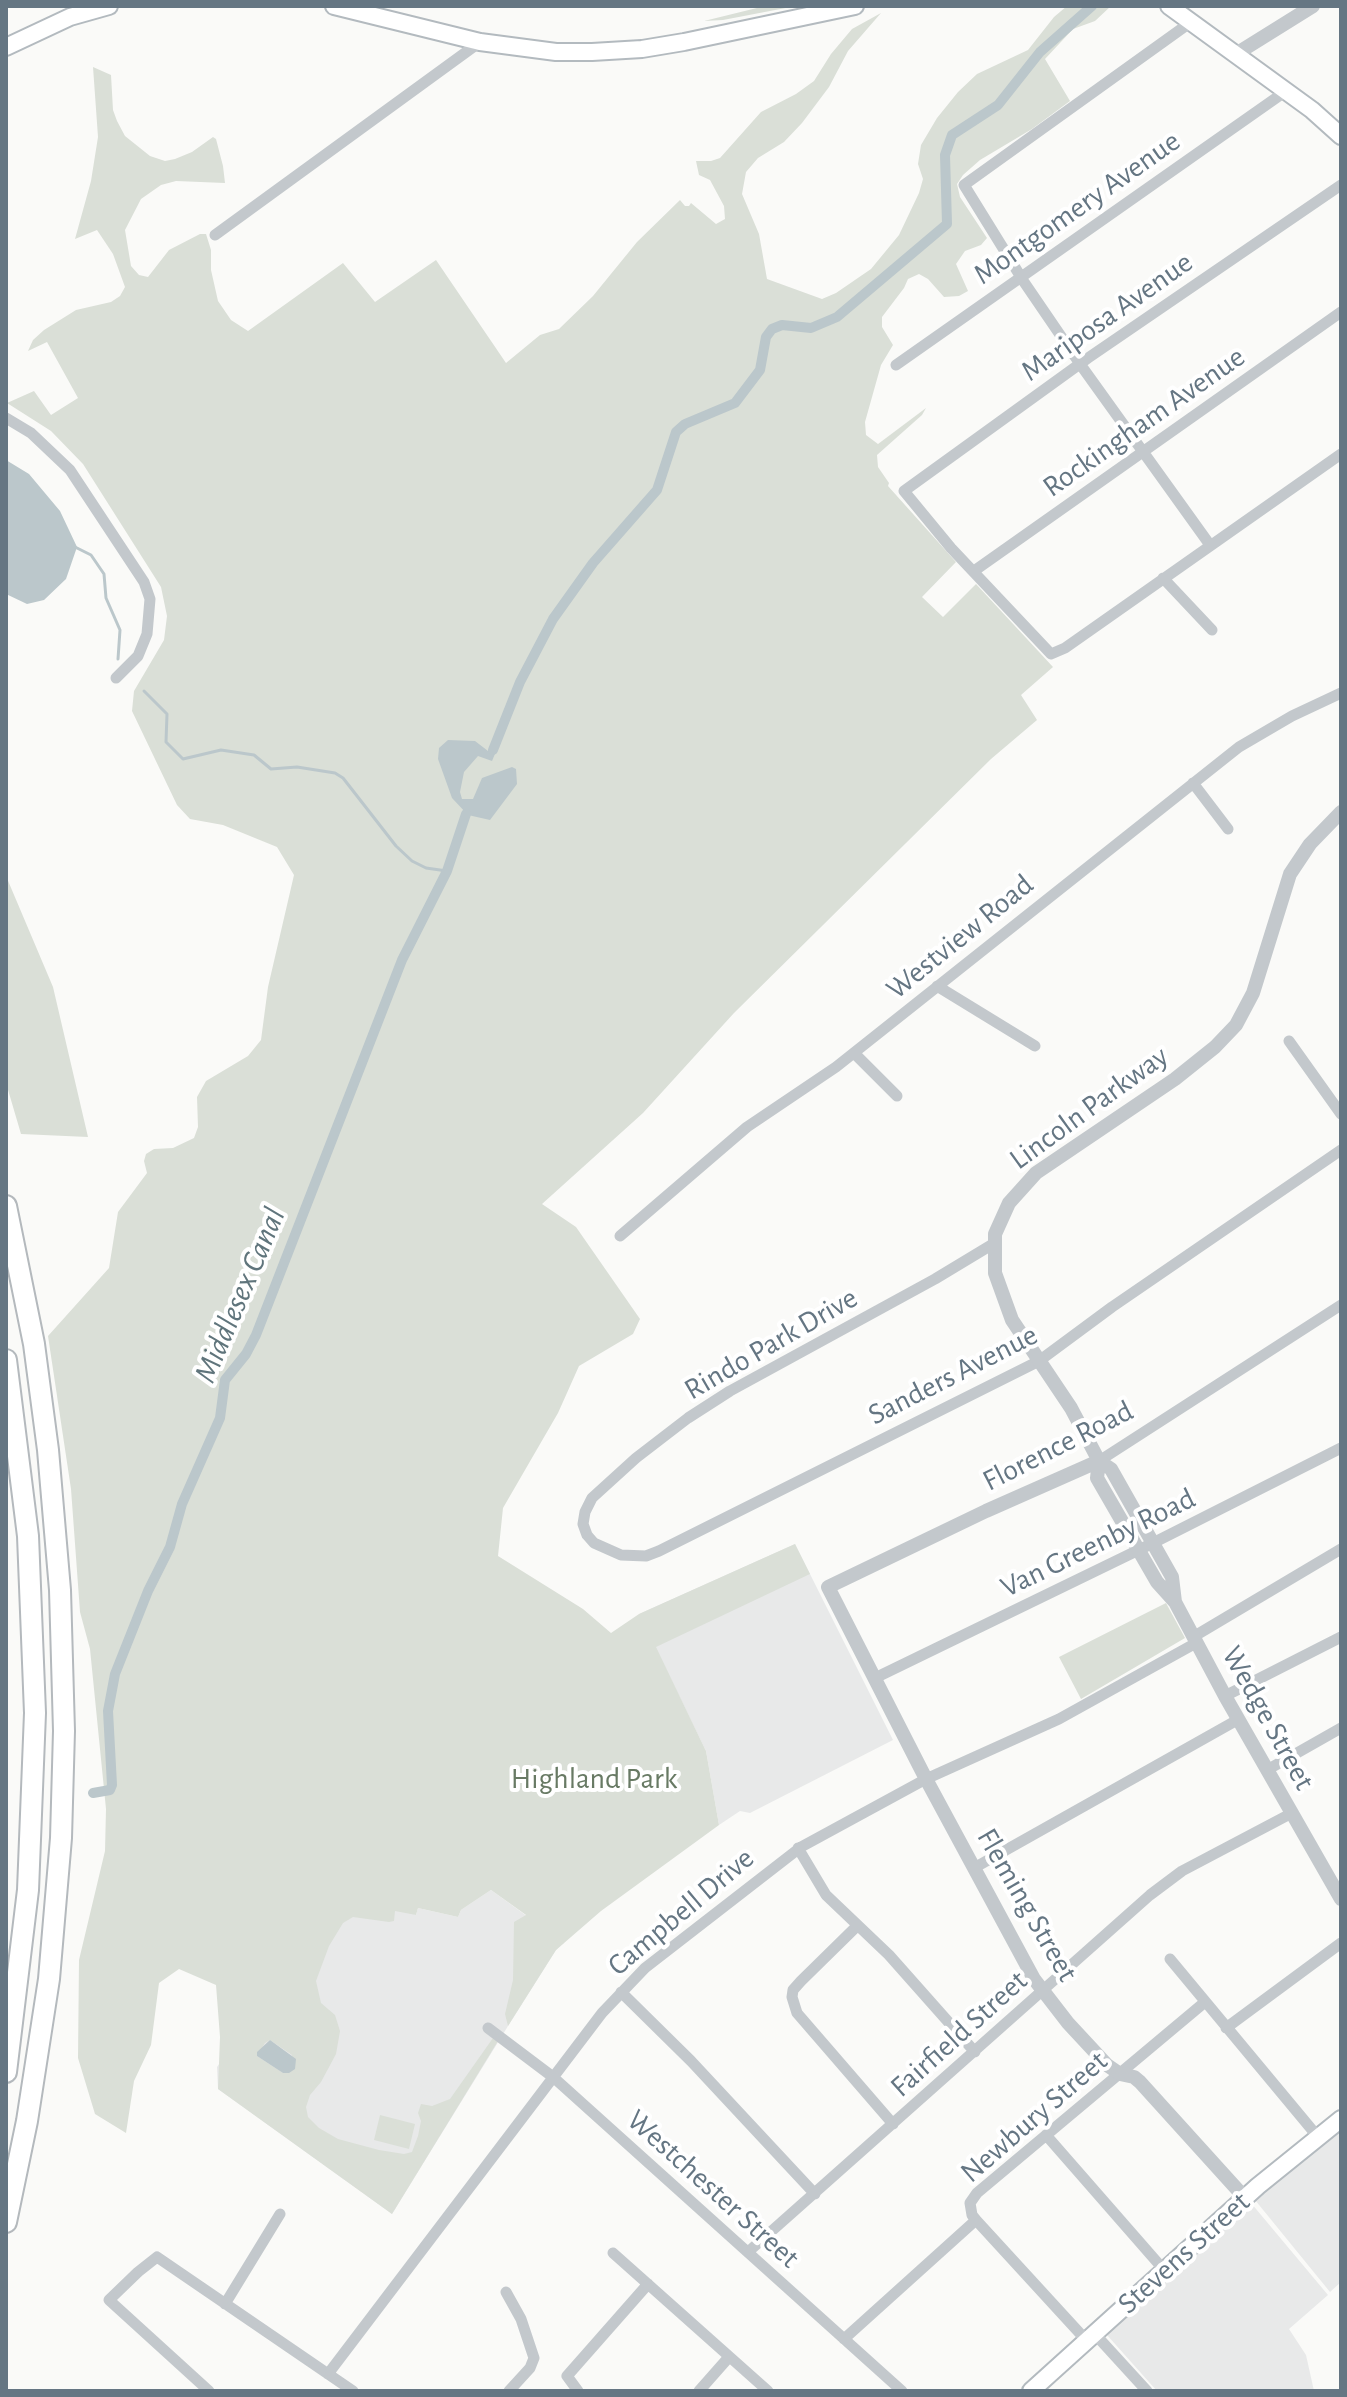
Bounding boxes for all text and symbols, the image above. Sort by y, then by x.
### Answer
street label: Montgomery Avenue [967,123,1187,293]
street label: Mariposa Avenue [1014,245,1200,389]
street label: Rockingham Avenue [1036,339,1252,505]
street label: Westview Road [879,867,1041,1007]
street label: Lincoln Parkway [1003,1038,1175,1178]
water label: Middlesex Canal [186,1202,294,1388]
street label: Rindo Park Drive [678,1280,864,1408]
street label: Sanders Avenue [862,1317,1044,1433]
street label: Florence Road [977,1393,1139,1499]
street label: Van Greenby Road [995,1480,1201,1606]
street label: Wedge Street [1214,1640,1322,1796]
park label: Highland Park [511,1761,677,1797]
street label: Fleming Street [969,1822,1085,1988]
street label: Campbell Drive [601,1840,761,1984]
street label: Fairfield Street [883,1963,1035,2105]
street label: Newbury Street [953,2043,1115,2191]
street label: Westchester Street [619,2102,807,2276]
street label: Stevens Street [1111,2184,1257,2322]

